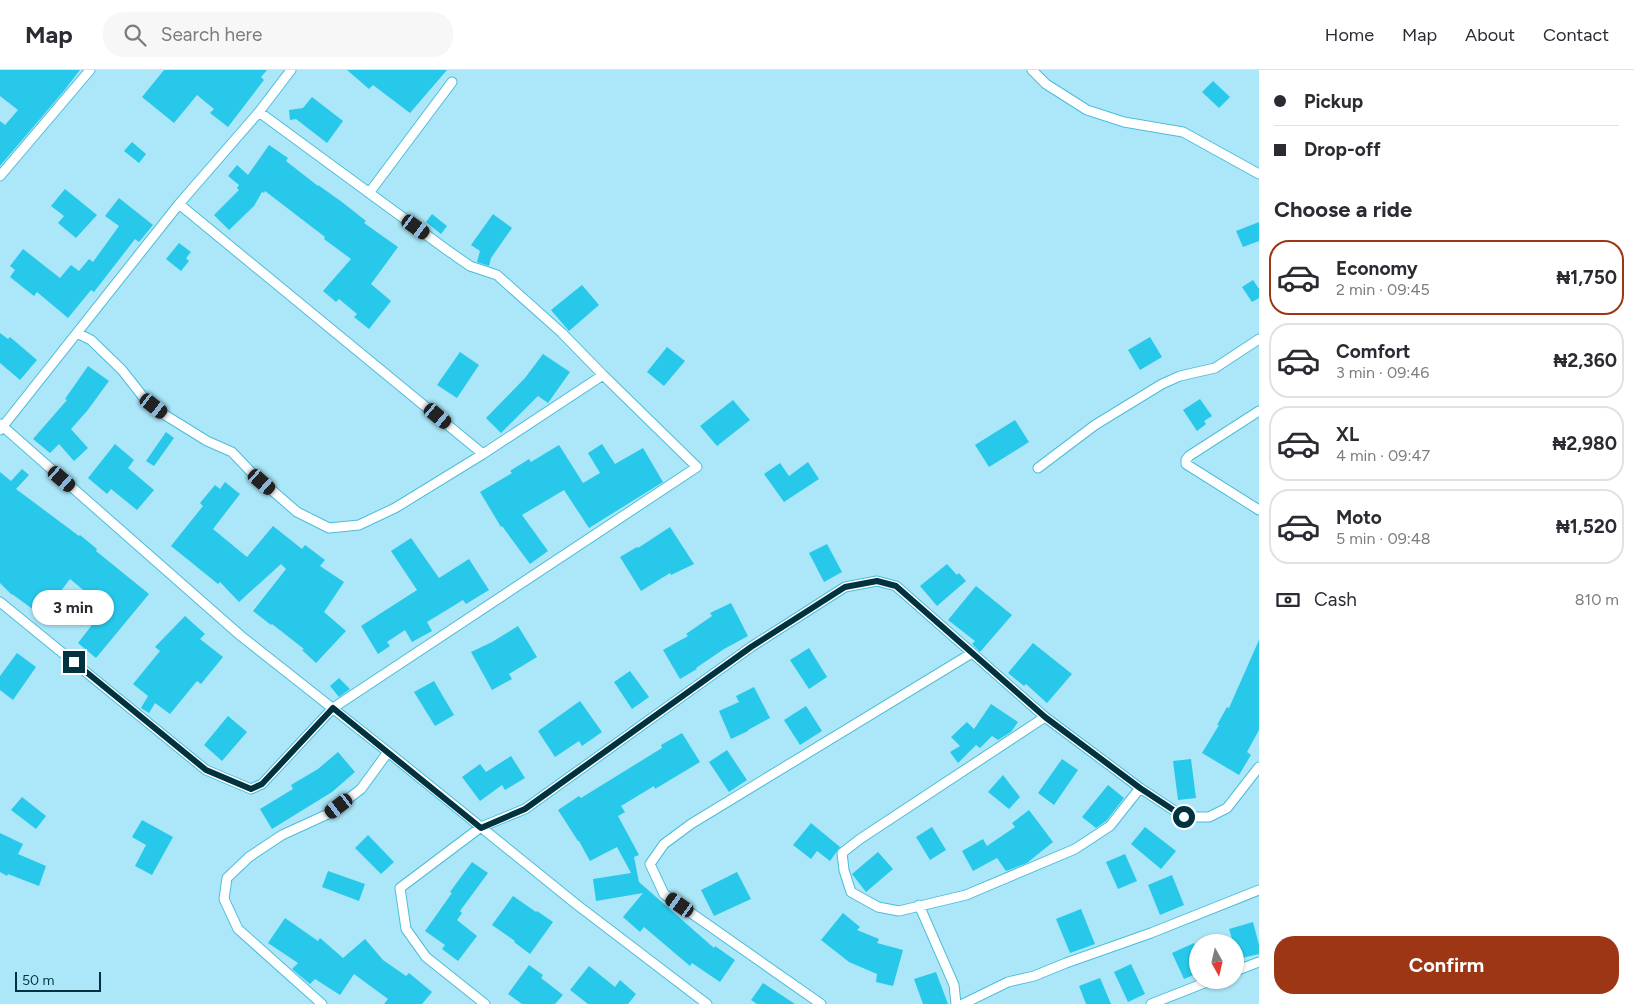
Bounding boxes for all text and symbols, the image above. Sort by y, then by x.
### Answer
search box [103,12,453,57]
text: Map [25,20,73,49]
icon: search [121,21,149,49]
text: Search here [161,23,262,46]
text: Home [1325,24,1374,46]
text: Map [1402,24,1437,46]
text: About [1465,24,1515,46]
text: Contact [1543,24,1609,46]
text: Pickup [1304,90,1363,113]
text: Drop-off [1304,138,1381,161]
text: Choose a ride [1274,196,1412,223]
car [399,212,432,242]
icon: car [1276,255,1321,300]
text: Economy [1336,257,1418,280]
text: ₦1,750 [1556,266,1617,289]
text: 2 min · 09:45 [1336,280,1430,299]
icon: car [1276,338,1321,383]
text: Comfort [1336,340,1411,363]
text: ₦2,360 [1553,349,1617,372]
text: 3 min · 09:46 [1336,363,1429,382]
car [137,391,170,421]
car [421,401,454,431]
icon: car [1276,421,1321,466]
text: XL [1336,423,1359,446]
text: ₦2,980 [1552,432,1617,455]
text: 4 min · 09:47 [1336,446,1430,465]
car [45,463,78,495]
car [245,466,278,498]
icon: car [1276,504,1321,549]
text: Moto [1336,506,1382,529]
text: ₦1,520 [1556,515,1617,538]
text: 5 min · 09:48 [1336,529,1431,548]
icon: cash [1274,586,1302,614]
text: Cash [1314,588,1357,611]
callout: 3 min [33,590,115,624]
text: 810 m [1575,590,1619,609]
text: 3 min [53,598,93,617]
route end [63,651,85,673]
car [322,791,355,821]
route start [1173,806,1195,828]
car [663,890,696,920]
north arrow [1189,934,1244,989]
map controls [1189,934,1244,989]
button: Confirm [1274,936,1619,994]
scale bar [15,969,101,992]
text: 50 m [22,972,54,989]

